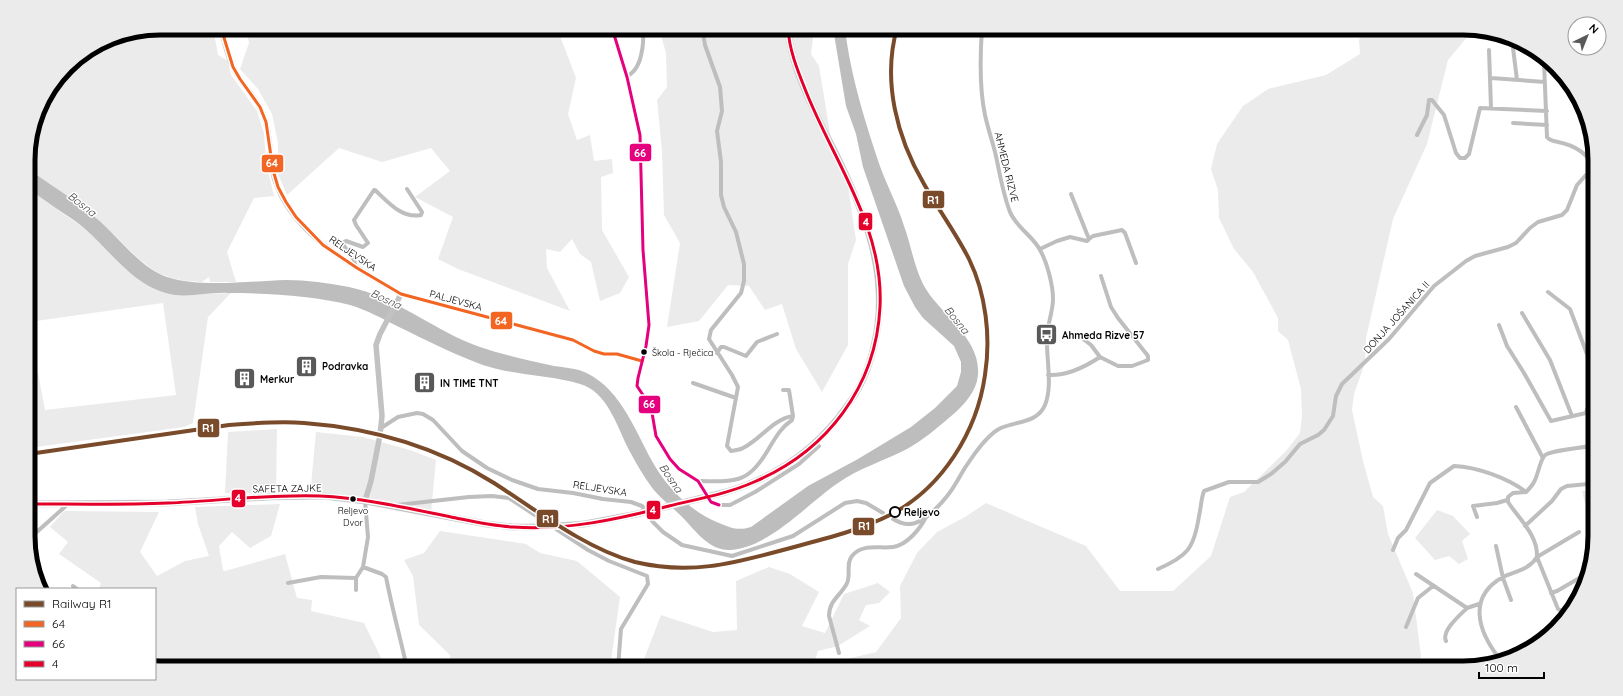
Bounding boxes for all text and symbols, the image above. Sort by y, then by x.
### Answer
north arrow [1567,16,1607,56]
text: N [1586,21,1602,37]
street label: AHMEDA RIZVE [992,131,1022,204]
line badge: 66 [629,143,652,162]
text: 66 [634,146,646,160]
line badge: 64 [261,154,284,173]
text: 64 [266,156,279,170]
water label: Bosna [65,189,100,220]
line badge: R1 [922,190,945,209]
text: R1 [927,193,939,207]
line badge: 4 [858,212,873,231]
text: 4 [863,215,870,229]
street label: RELJEVSKA [326,233,379,274]
street label: DONJA JOŠANICA II [1360,278,1432,356]
water label: Bosna [369,286,405,313]
street label: PALJEVSKA [428,287,484,314]
water label: Bosna [941,303,973,338]
line badge: 64 [490,311,513,330]
text: 64 [495,314,508,328]
bus stop icon: Ahmeda Rizve 57 [1033,322,1059,348]
place label: Ahmeda Rizve 57 [1062,329,1145,342]
marker: Škola - Rječica [639,347,649,357]
place label: Škola - Rječica [652,347,713,358]
building icon: Podravka [293,353,319,379]
place label: Podravka [322,360,368,373]
building icon: Merkur [231,366,257,392]
building icon: IN TIME TNT [412,370,438,396]
place label: Merkur [260,373,295,386]
place label: IN TIME TNT [440,377,499,390]
line badge: 66 [638,395,661,414]
text: 66 [643,397,655,411]
line badge: R1 [197,418,220,438]
text: R1 [202,421,214,435]
water label: Bosna [656,461,686,496]
street label: RELJEVSKA [572,478,628,499]
street label: SAFETA ZAJKE [252,481,322,496]
line badge: 4 [231,489,246,508]
text: 4 [235,491,242,505]
marker: Reljevo Dvor [348,494,358,504]
line badge: 4 [646,500,661,520]
text: 4 [650,503,657,517]
place label: Reljevo Dvor [338,505,368,528]
marker: Reljevo [889,506,901,518]
place label: Reljevo [904,506,940,519]
line badge: R1 [536,509,559,528]
text: R1 [542,512,554,526]
line badge: R1 [852,517,875,536]
text: R1 [858,519,870,533]
legend [16,588,156,680]
text: Railway R1 [52,596,111,611]
text: 64 [52,616,65,631]
text: 66 [52,636,65,651]
scale bar [1479,654,1544,680]
text: 4 [52,656,58,671]
text: 100 m [1485,660,1518,675]

